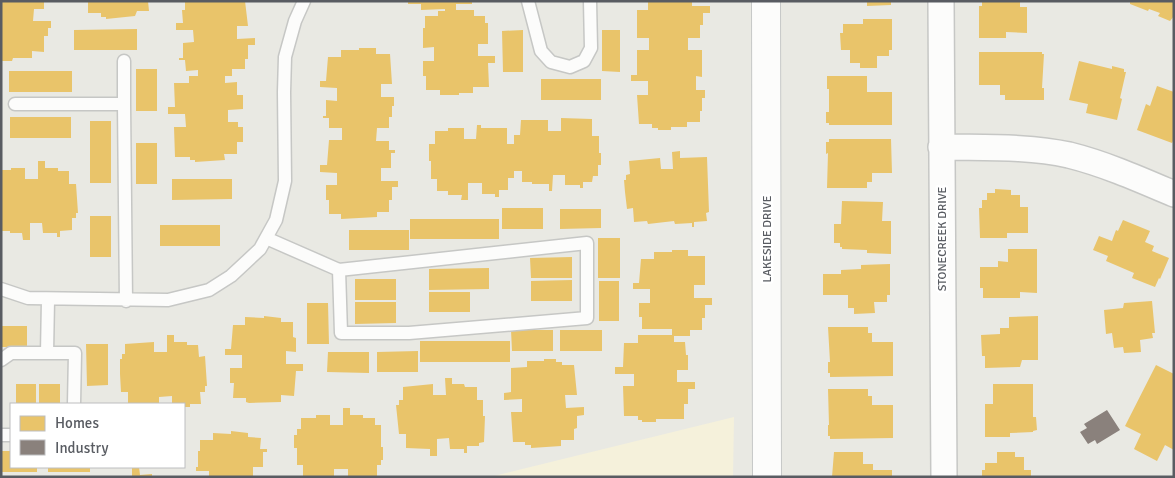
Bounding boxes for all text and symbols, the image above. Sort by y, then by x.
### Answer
street label: STONECREEK DRIVE [935,186,950,291]
street label: LAKESIDE DRIVE [760,195,775,283]
legend [10,403,185,468]
text: Homes [55,414,99,432]
text: Industry [55,439,108,457]

